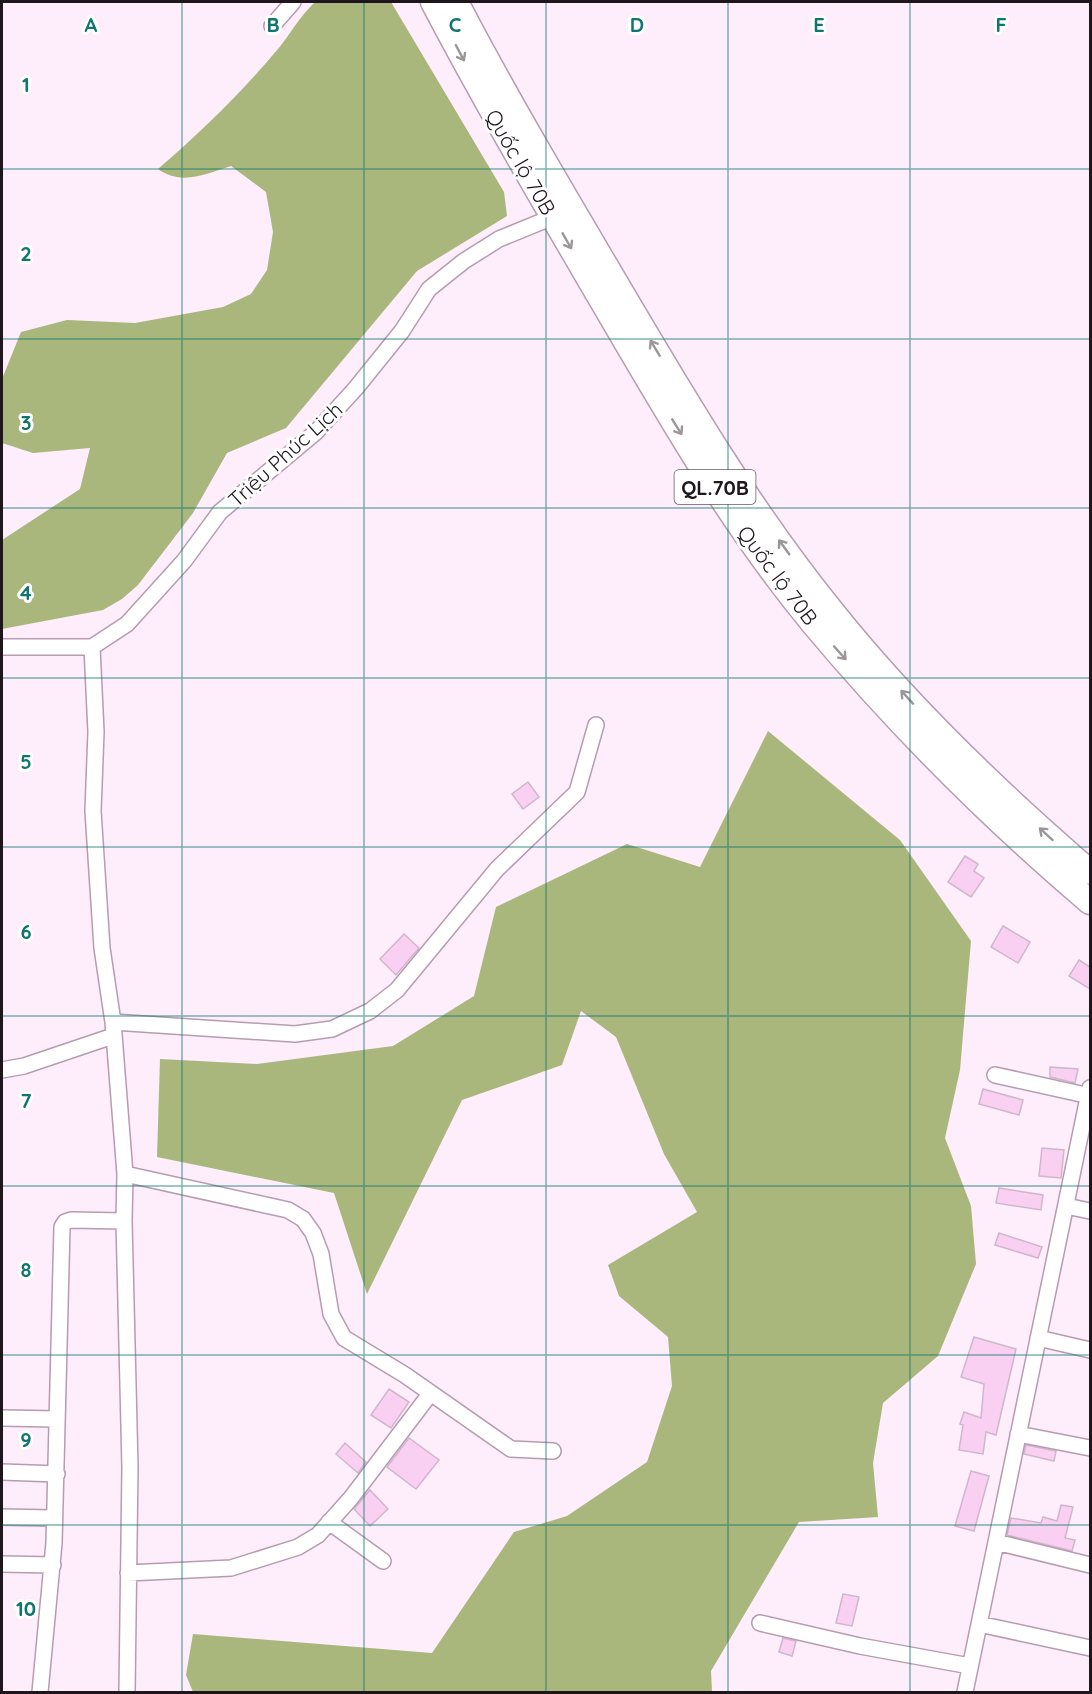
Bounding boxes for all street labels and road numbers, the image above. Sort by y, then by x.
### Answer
street label: Quốc lộ 70B [480,105,562,219]
street label: Triệu Phúc Lịch [222,396,348,512]
road number: QL.70B [674,470,756,504]
street label: Quốc lộ 70B [732,520,824,630]

